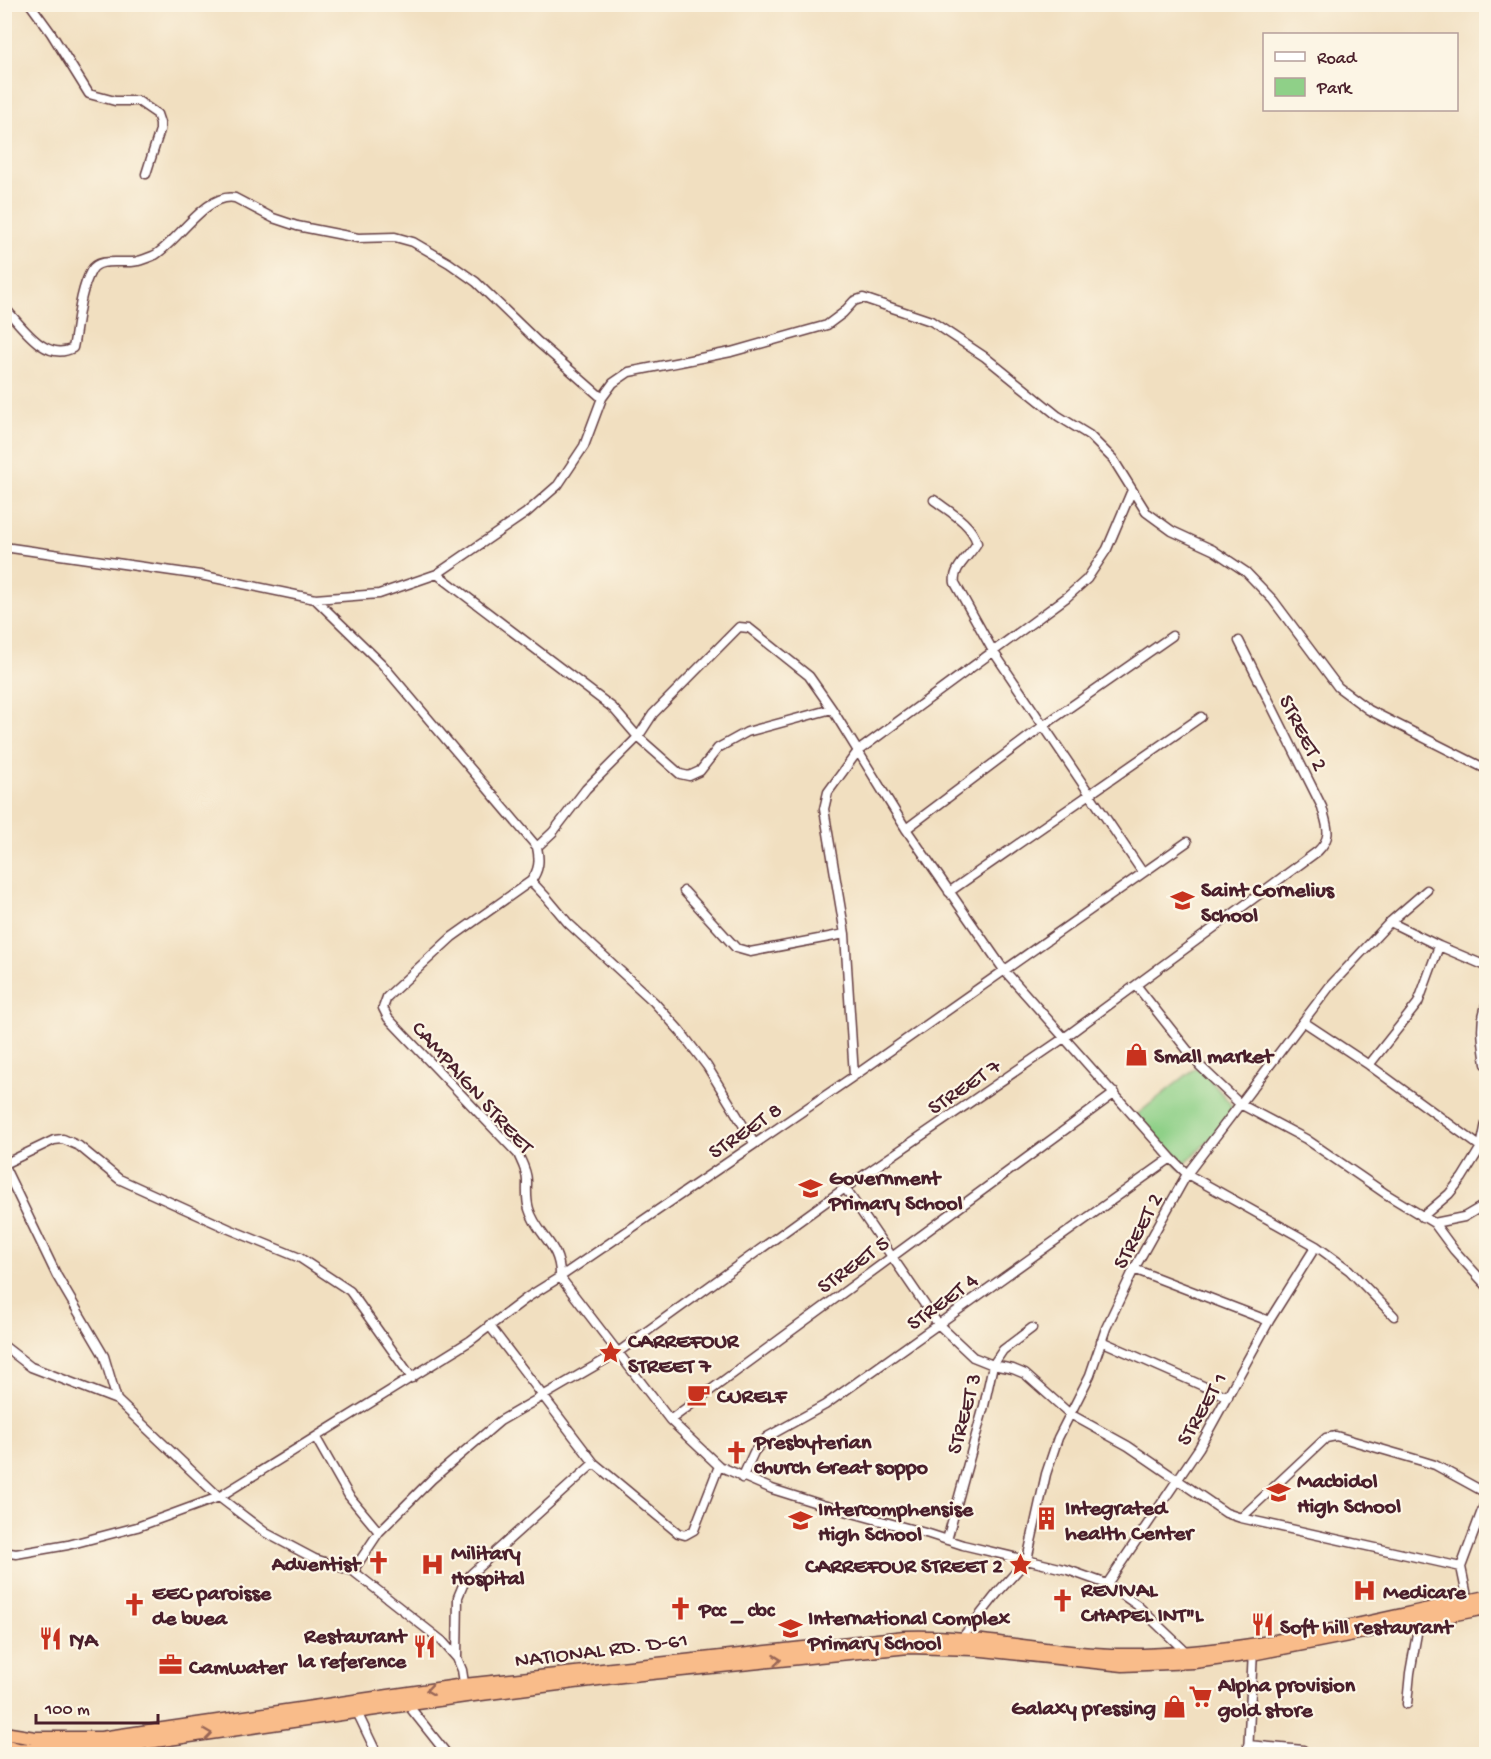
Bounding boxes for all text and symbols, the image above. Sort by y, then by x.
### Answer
legend [1263,33,1458,111]
text: Road [1317,49,1358,70]
text: Park [1316,79,1353,100]
street label: STREET 2 [1271,691,1332,776]
place label: Saint Cornelius School [1201,879,1336,930]
school or university icon: Saint Cornelius School [1170,888,1196,914]
street label: CAMPAIGN STREET [404,1017,539,1162]
shop icon: Small market [1123,1041,1149,1067]
place label: Small market [1154,1045,1275,1071]
street label: STREET 7 [924,1054,1007,1122]
street label: STREET 8 [704,1098,788,1166]
place label: Government Primary School [828,1167,963,1218]
school or university icon: Government Primary School [798,1176,824,1202]
street label: STREET 2 [1109,1189,1170,1274]
street label: STREET 5 [813,1231,896,1301]
street label: STREET 4 [903,1268,985,1338]
place label: CARREFOUR STREET 7 [627,1330,740,1381]
place icon: CARREFOUR STREET 7 [597,1339,623,1365]
street label: STREET 1 [1172,1369,1235,1451]
street label: STREET 3 [943,1371,989,1457]
cafe icon: CURELF [686,1381,712,1407]
place label: CURELF [716,1385,788,1411]
place label: Presbyterian church Great soppo [753,1431,929,1482]
church icon: Presbyterian church Great soppo [723,1440,749,1466]
place label: Macbidol High School [1297,1470,1401,1521]
school or university icon: Macbidol High School [1266,1479,1292,1505]
place label: Integrated health Center [1065,1497,1195,1548]
place label: Intercomphensise High School [818,1498,974,1549]
building icon: Integrated health Center [1034,1506,1060,1532]
school or university icon: Intercomphensise High School [787,1507,813,1533]
place label: Military Hospital [451,1542,525,1593]
church icon: Adventist [365,1549,391,1575]
hospital icon: Military Hospital [420,1551,446,1577]
place icon: CARREFOUR STREET 2 [1008,1551,1034,1577]
place label: Adventist [271,1553,362,1579]
place label: CARREFOUR STREET 2 [804,1555,1003,1581]
hospital icon: Medicare [1352,1577,1378,1603]
place label: REVIVAL CHAPEL INT"L [1080,1579,1205,1630]
place label: Medicare [1383,1581,1467,1607]
place label: EEC paroisse de buea [152,1582,272,1633]
church icon: REVIVAL CHAPEL INT"L [1050,1588,1076,1614]
church icon: EEC paroisse de buea [121,1591,147,1617]
church icon: Pcc _ cbc [668,1595,694,1621]
place label: Pcc _ cbc [698,1599,776,1625]
place label: International Complex Primary School [807,1607,1010,1658]
restaurant icon: Soft hill restaurant [1249,1612,1275,1638]
school or university icon: International Complex Primary School [777,1616,803,1642]
place label: Soft hill restaurant [1280,1616,1454,1642]
restaurant icon: IYA [38,1625,64,1651]
place label: Restaurant la reference [297,1625,408,1676]
street label: NATIONAL RD. D-61 [513,1628,690,1675]
place label: IYA [69,1629,99,1655]
restaurant icon: Restaurant la reference [411,1634,437,1660]
office icon: Camwater [158,1652,184,1678]
one-way arrow [772,1654,781,1667]
place label: Camwater [188,1656,288,1682]
place label: Alpha provision gold store [1217,1674,1356,1725]
supermarket icon: Alpha provision gold store [1187,1683,1213,1709]
one-way arrow [425,1684,434,1696]
scale bar [36,1687,158,1725]
shop icon: Galaxy pressing [1161,1693,1187,1719]
place label: Galaxy pressing [1011,1697,1156,1723]
text: 100 m [44,1700,90,1721]
one-way arrow [204,1728,213,1740]

